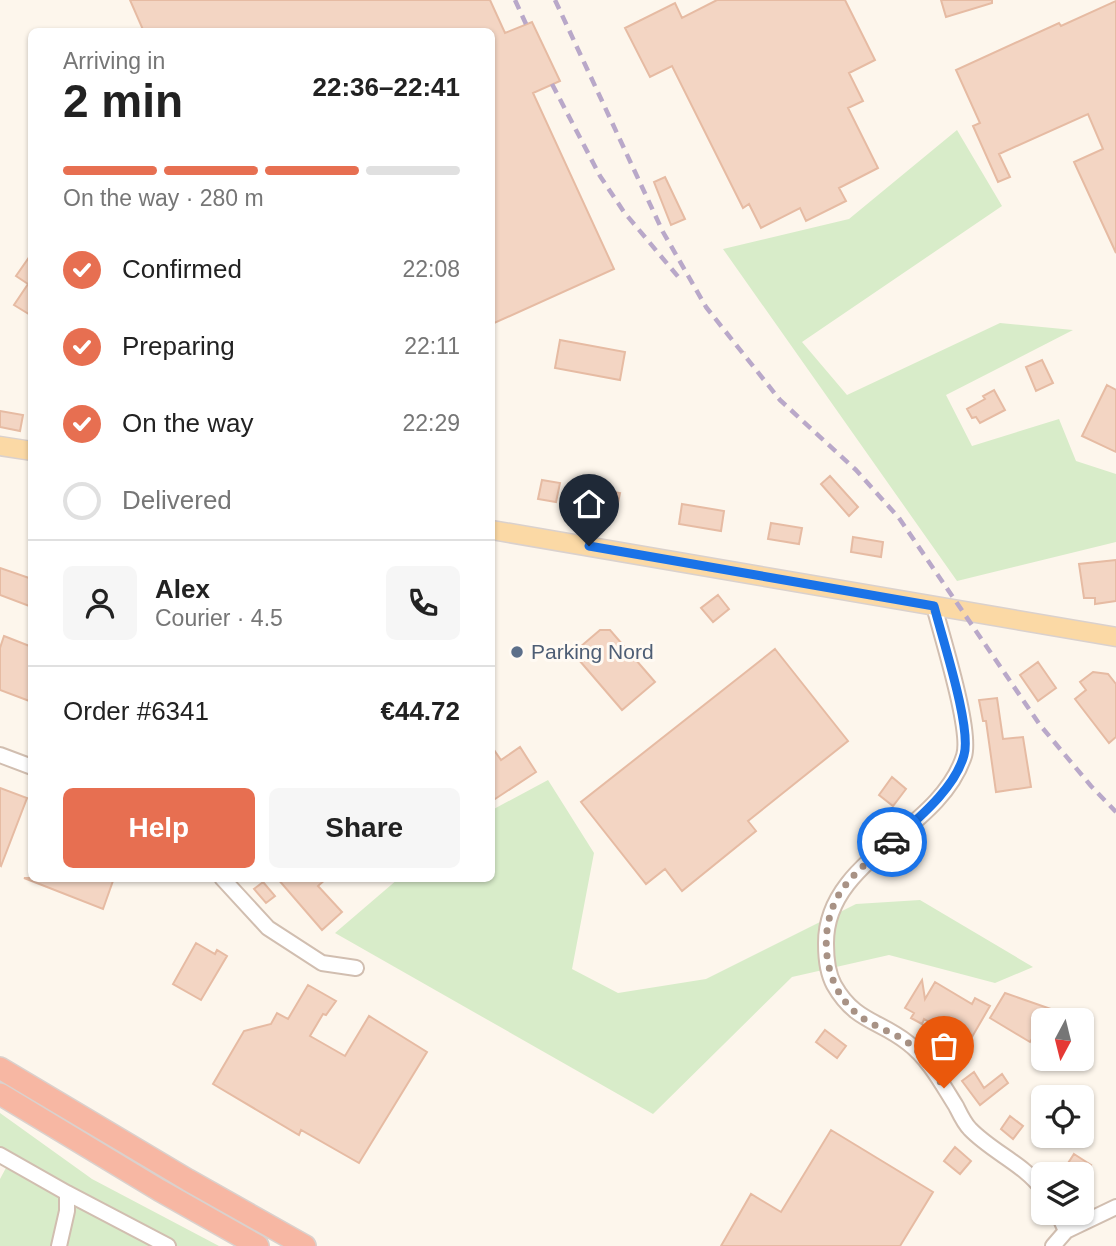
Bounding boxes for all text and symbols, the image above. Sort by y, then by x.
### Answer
text: Arriving in [63,48,165,74]
text: 22:36–22:41 [313,72,460,102]
text: 2 min [63,75,183,127]
text: On the way · 280 m [63,185,264,211]
icon: check [63,251,101,289]
text: Confirmed [122,254,242,284]
text: 22:08 [402,256,460,282]
icon: check [63,328,101,366]
text: Preparing [122,331,235,361]
text: 22:11 [404,333,460,359]
icon: check [63,405,101,443]
text: On the way [122,408,254,438]
text: 22:29 [402,410,460,436]
pin [559,474,619,546]
text: Delivered [122,485,232,515]
icon: home [570,485,608,523]
button: person [63,566,137,640]
button: phone [386,566,460,640]
text: Alex [155,574,210,604]
text: Courier · 4.5 [155,605,283,631]
place label: Parking Nord [531,640,654,663]
marker: Parking Nord [509,644,525,660]
text: Order #6341 [63,696,209,726]
text: €44.72 [380,696,460,726]
button: Help [63,788,255,868]
button: Share [269,788,460,868]
courier [857,807,927,877]
icon: car [873,823,911,861]
north arrow [1031,1008,1094,1071]
map controls [1031,1008,1094,1225]
pin [914,1016,974,1088]
icon: bag [925,1027,963,1065]
button: locate [1031,1085,1094,1148]
button: layers [1031,1162,1094,1225]

